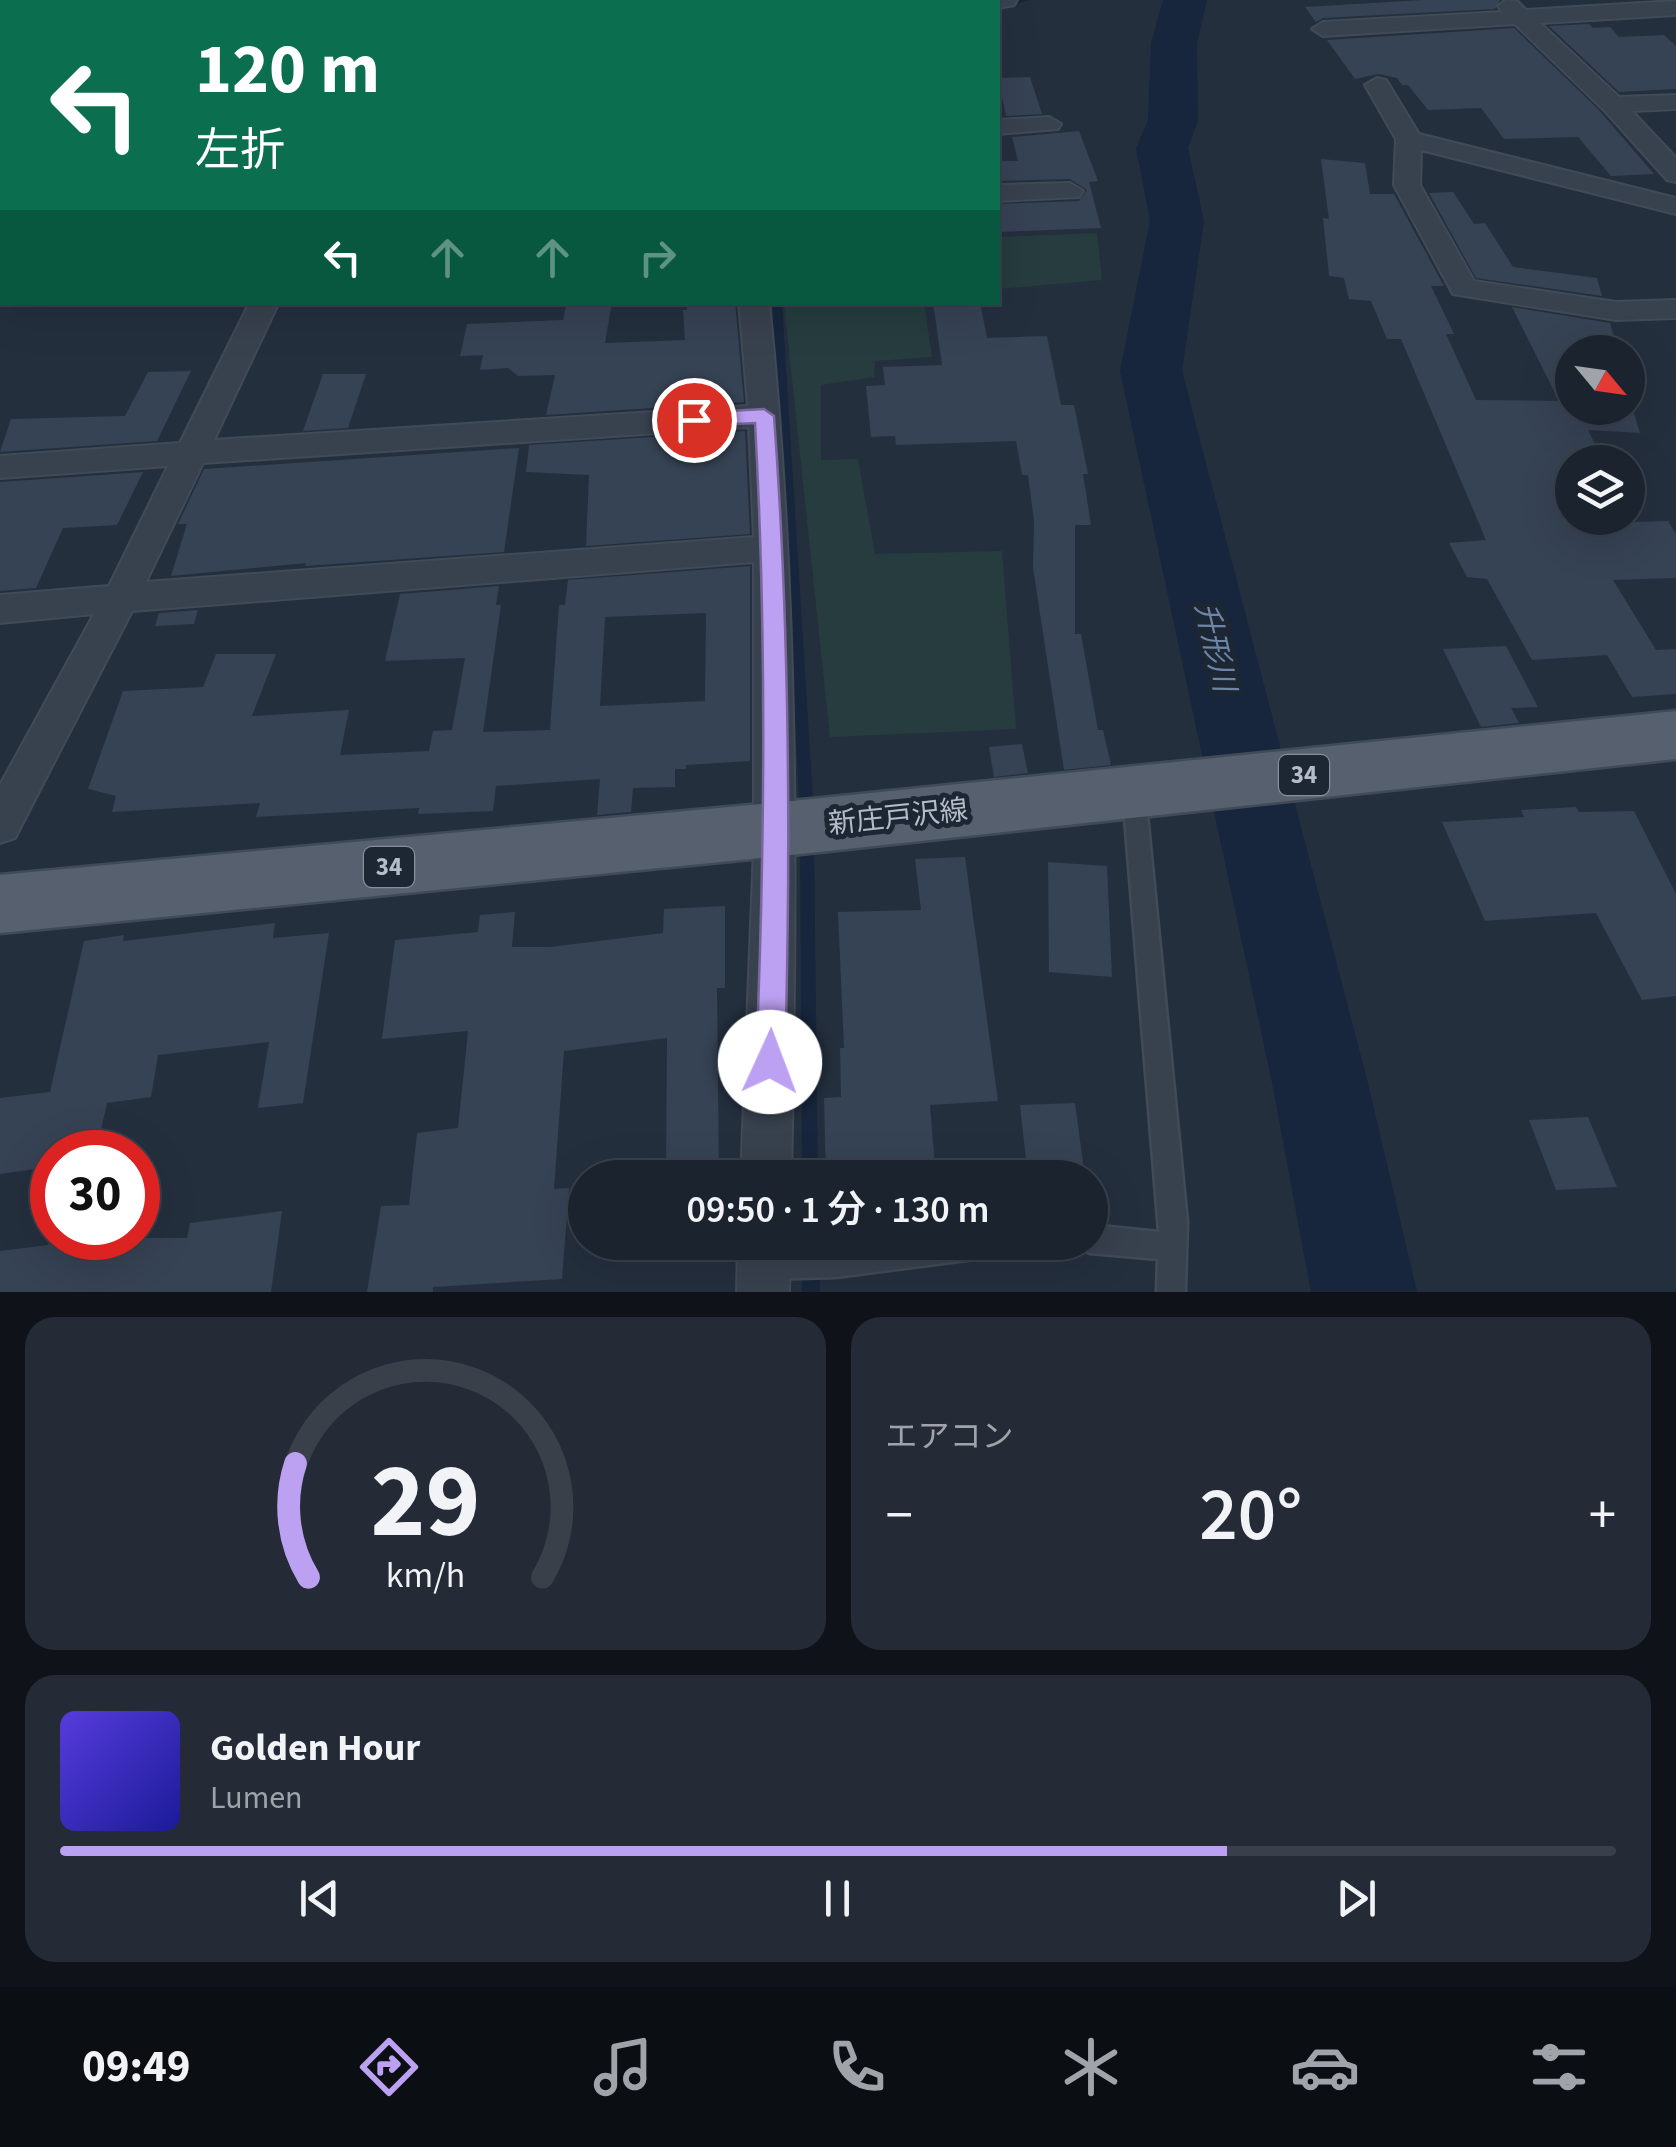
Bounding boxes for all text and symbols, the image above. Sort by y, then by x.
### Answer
text: 120 m [195,20,380,120]
icon: left [30,40,160,170]
text: 左折 [195,119,285,183]
icon: left [315,230,370,285]
icon: ahead [420,230,475,285]
icon: ahead [525,230,580,285]
icon: right [630,230,685,285]
north arrow [1555,335,1645,425]
map controls [1555,335,1645,535]
pin [652,378,737,463]
icon: arrive [667,393,722,448]
button: layers [1555,445,1645,535]
water label: 升形川 [1184,598,1247,699]
road number: 34 [1279,755,1329,795]
street label: 新庄戸沢線 [826,790,970,844]
road number: 34 [364,847,414,887]
position arrow [718,1010,822,1114]
speed limit sign: 30 [30,1130,160,1260]
text: 09:50 · 1 分 · 130 m [687,1183,989,1237]
text: エアコン [886,1414,1014,1460]
text: 29 [370,1429,480,1577]
text: 20° [1199,1462,1302,1569]
text: − [886,1477,913,1555]
text: + [1589,1477,1616,1555]
text: km/h [386,1550,465,1601]
text: Golden Hour [210,1721,420,1775]
text: Lumen [210,1775,303,1821]
icon: previous [292,1871,347,1926]
icon: pause [810,1871,865,1926]
icon: next [1329,1871,1384,1926]
icon: directions [354,2032,424,2102]
icon: music [588,2032,658,2102]
icon: phone [822,2032,892,2102]
icon: climate [1056,2032,1126,2102]
icon: car [1290,2032,1360,2102]
icon: filters [1524,2032,1594,2102]
text: 09:49 [82,2035,191,2099]

